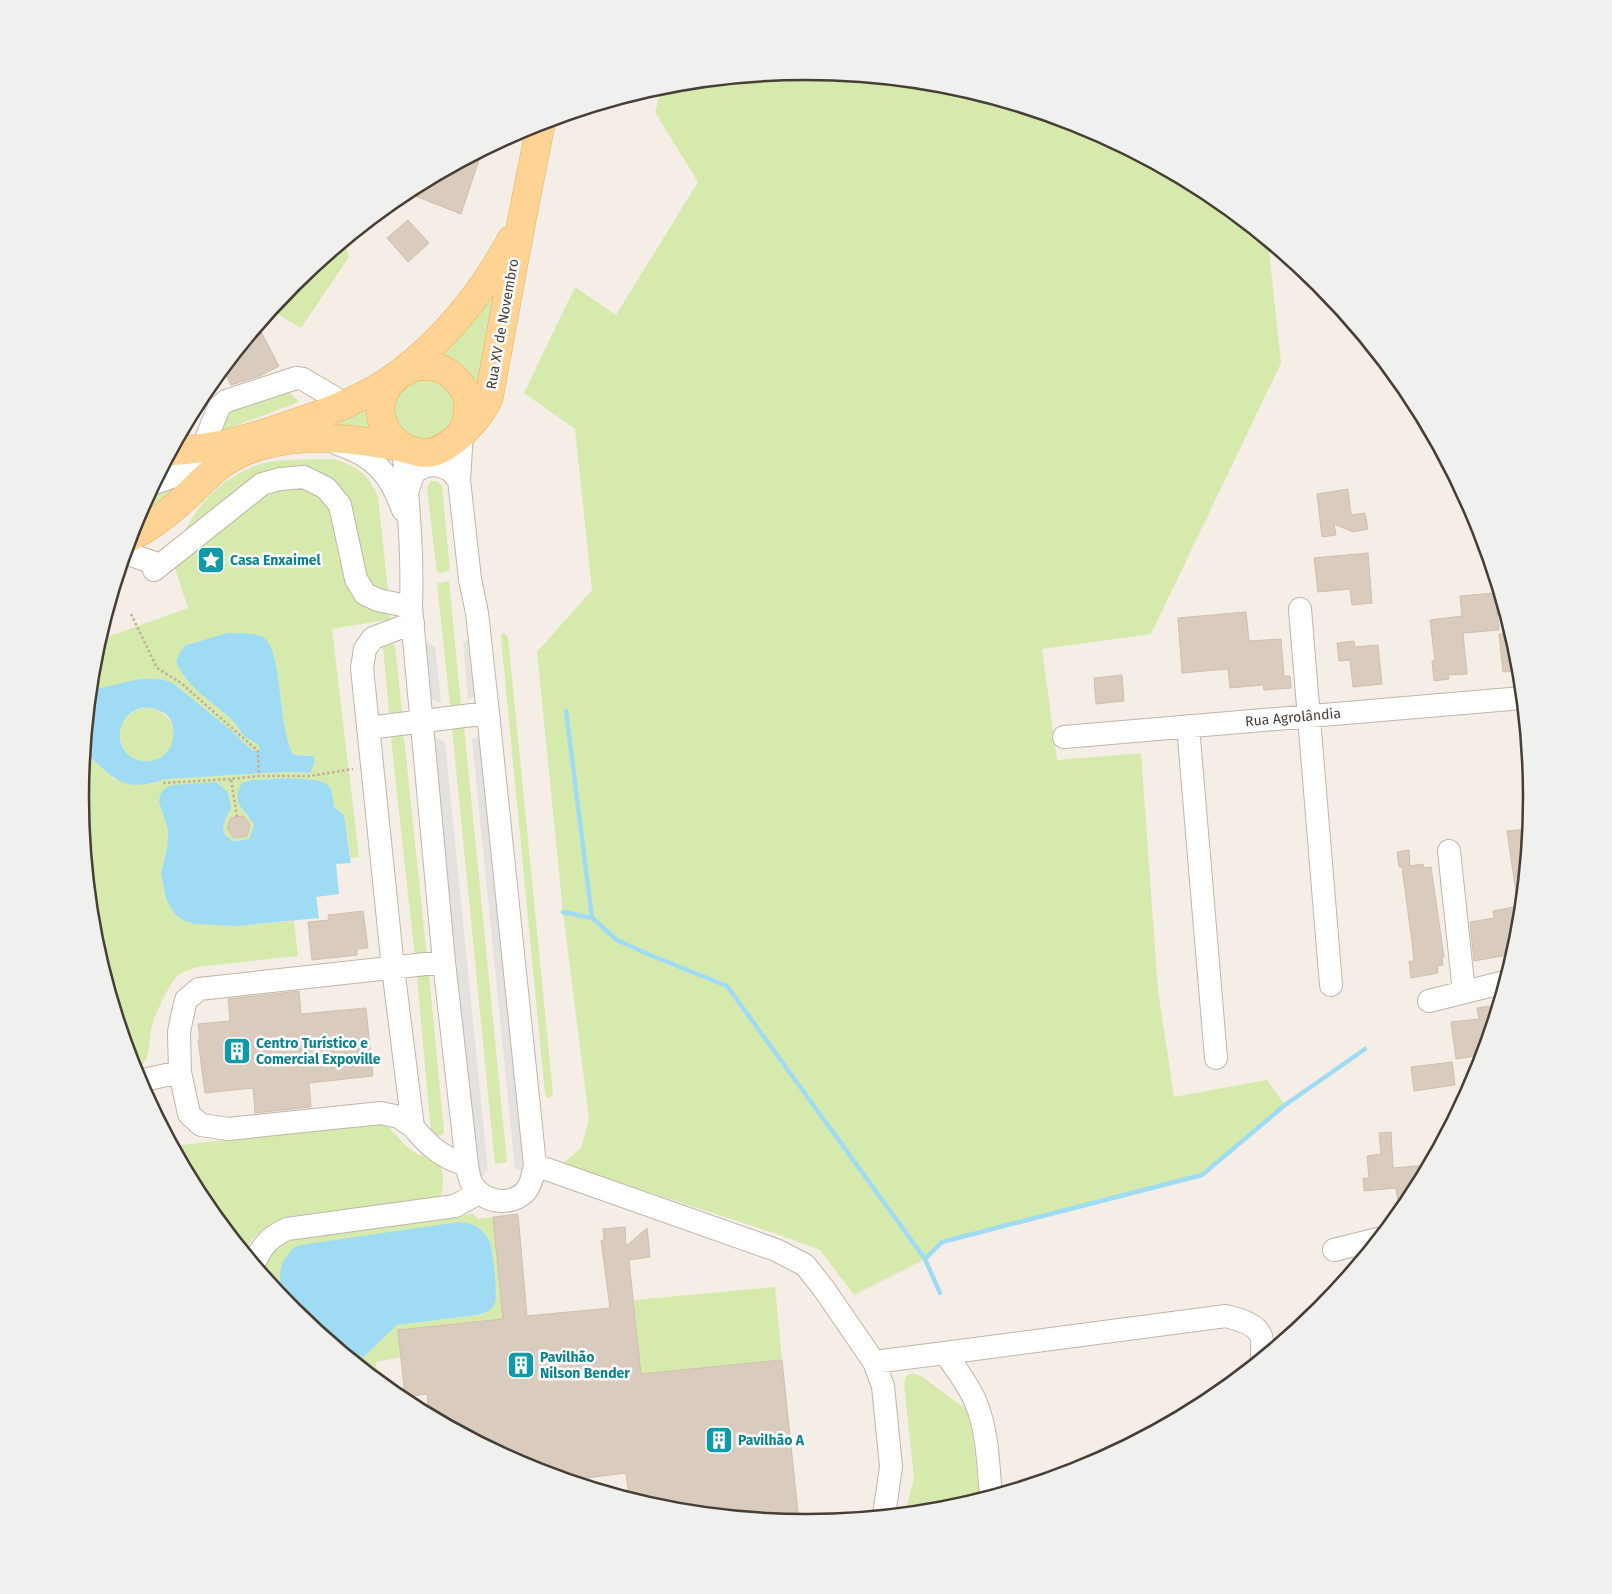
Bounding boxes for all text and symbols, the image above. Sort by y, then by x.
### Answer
street label: Rua XV de Novembro [483,257,522,391]
place icon: Casa Enxaimel [196,545,226,575]
place label: Casa Enxaimel [230,552,321,569]
street label: Rua Agrolândia [1244,705,1342,730]
place label: Centro Turístico e Comercial Expoville [256,1035,381,1068]
building icon: Centro Turístico e Comercial Expoville [222,1036,252,1066]
place label: Pavilhão Nilson Bender [540,1349,630,1382]
building icon: Pavilhão Nilson Bender [506,1350,536,1380]
building icon: Pavilhão A [704,1425,734,1455]
place label: Pavilhão A [738,1432,805,1449]

